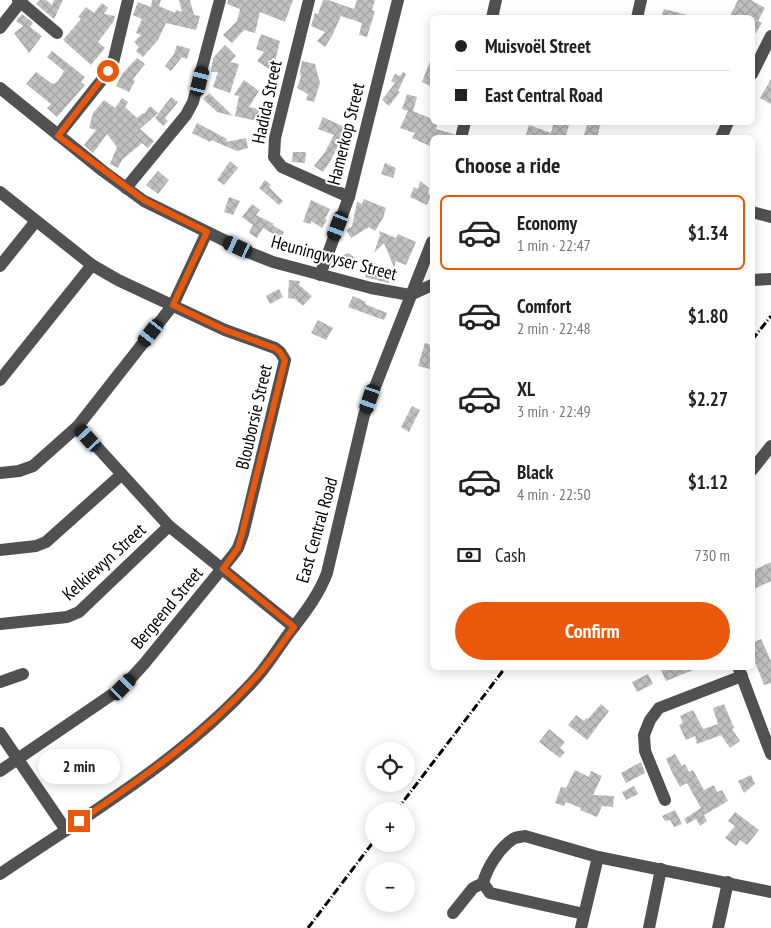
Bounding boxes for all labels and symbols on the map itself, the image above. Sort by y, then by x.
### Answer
street label: Hadida Street [246,58,287,146]
route start [97,60,119,82]
car [189,65,210,97]
street label: Hamerkop Street [322,80,369,187]
car [325,209,350,243]
street label: Heuningwyser Street [269,230,400,285]
car [221,234,254,260]
car [135,317,166,349]
street label: Blouborsie Street [230,362,277,472]
car [358,382,381,416]
car [72,422,103,454]
street label: East Central Road [290,474,343,585]
street label: Kelkiewyn Street [57,518,150,605]
street label: Bergeend Street [126,562,208,653]
car [107,671,138,703]
callout: 2 min [38,748,120,784]
route end [68,810,90,832]

